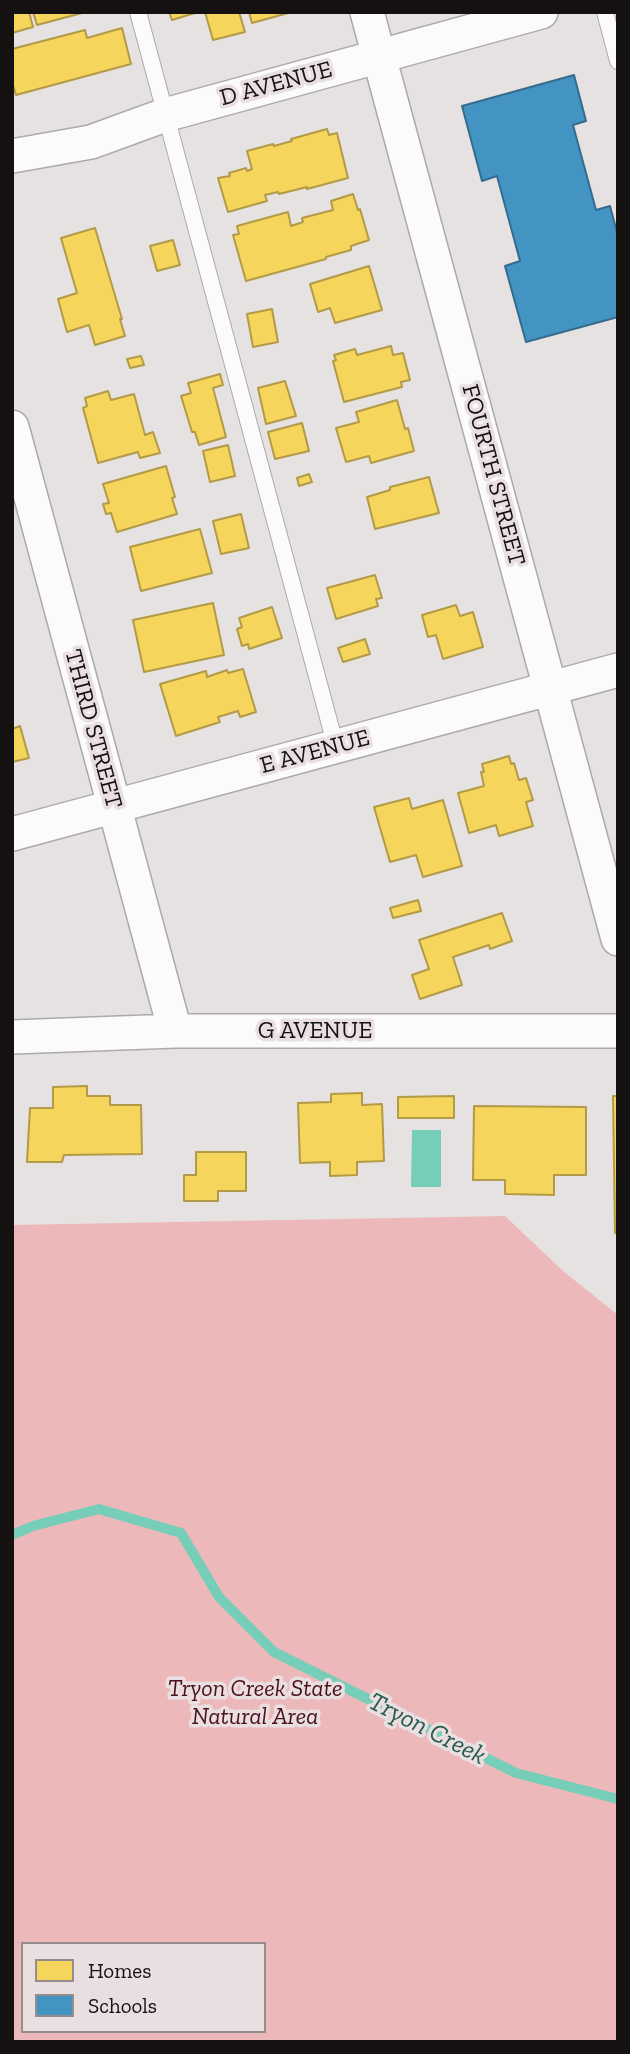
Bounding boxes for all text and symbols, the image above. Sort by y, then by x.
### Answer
street label: D AVENUE [217,55,335,113]
street label: FOURTH STREET [455,381,531,569]
street label: THIRD STREET [58,646,128,812]
street label: E AVENUE [257,724,373,780]
street label: G AVENUE [258,1017,372,1045]
park label: Tryon Creek State Natural Area [168,1675,342,1731]
water label: Tryon Creek [363,1686,491,1772]
legend [21,1942,266,2033]
text: Homes [88,1958,151,1983]
text: Schools [88,1993,157,2018]

